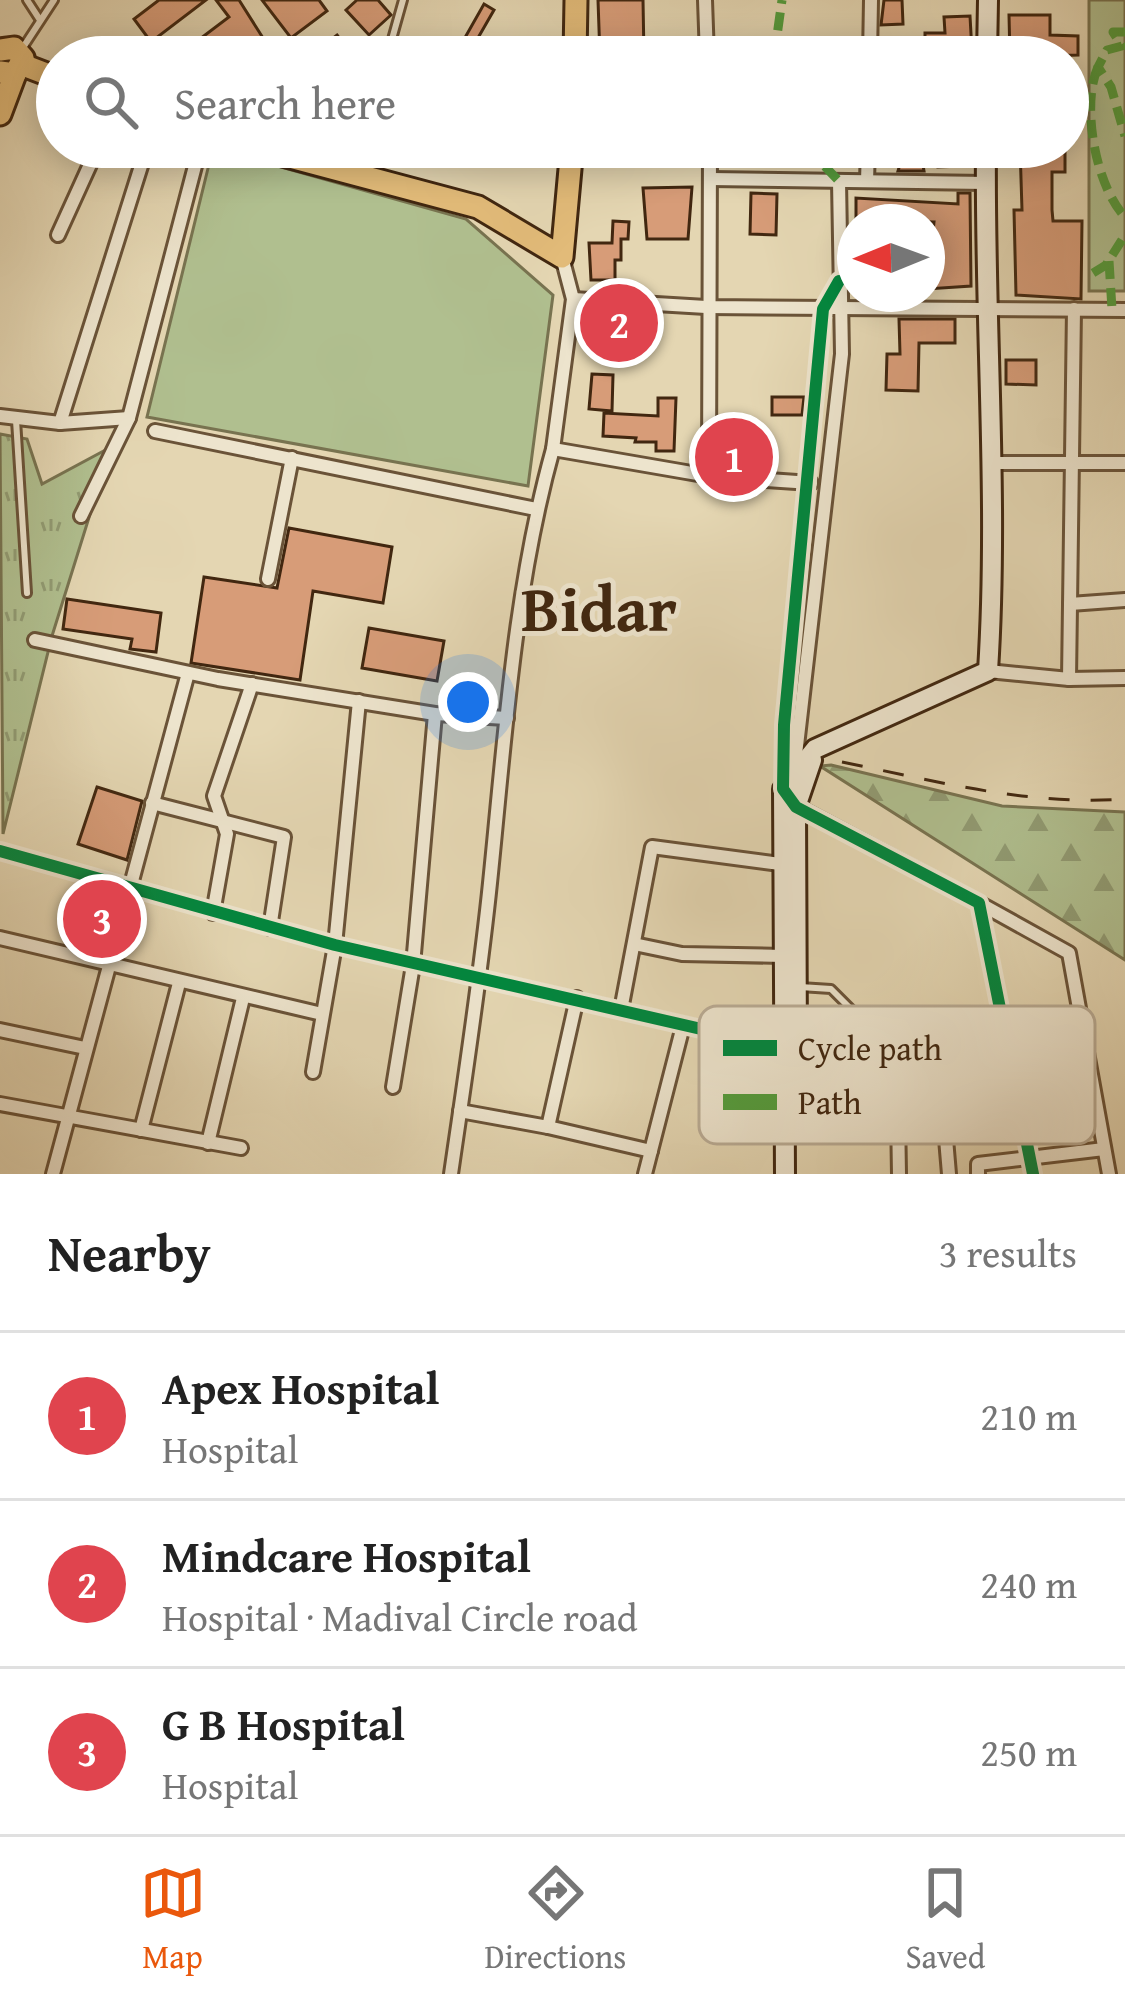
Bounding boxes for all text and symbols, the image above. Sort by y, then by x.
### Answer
search box [36,36,1089,168]
icon: search [78,69,144,135]
text: Search here [174,70,396,135]
north arrow [837,204,945,312]
pin: 2 [580,278,658,368]
pin: 1 [695,412,773,502]
district label: Bidar [521,562,677,654]
your location [438,672,498,732]
pin: 3 [63,874,141,964]
legend [699,1006,1095,1144]
text: Cycle path [798,1024,943,1072]
text: Path [798,1078,862,1126]
text: Nearby [48,1215,211,1290]
text: 3 results [939,1224,1077,1281]
text: Apex Hospital [162,1355,440,1420]
text: 1 [77,1387,97,1444]
text: 210 m [980,1387,1077,1444]
text: Hospital [162,1420,298,1477]
text: Mindcare Hospital [162,1523,531,1588]
text: 2 [77,1555,97,1612]
text: 240 m [980,1555,1077,1612]
text: Hospital · Madival Circle road [162,1588,638,1645]
text: G B Hospital [162,1691,405,1756]
text: 3 [77,1723,97,1780]
text: 250 m [980,1723,1077,1780]
text: Hospital [162,1756,298,1813]
tab: Map [140,1860,206,1980]
tab: Directions [485,1860,626,1980]
tab: Saved [906,1860,985,1980]

